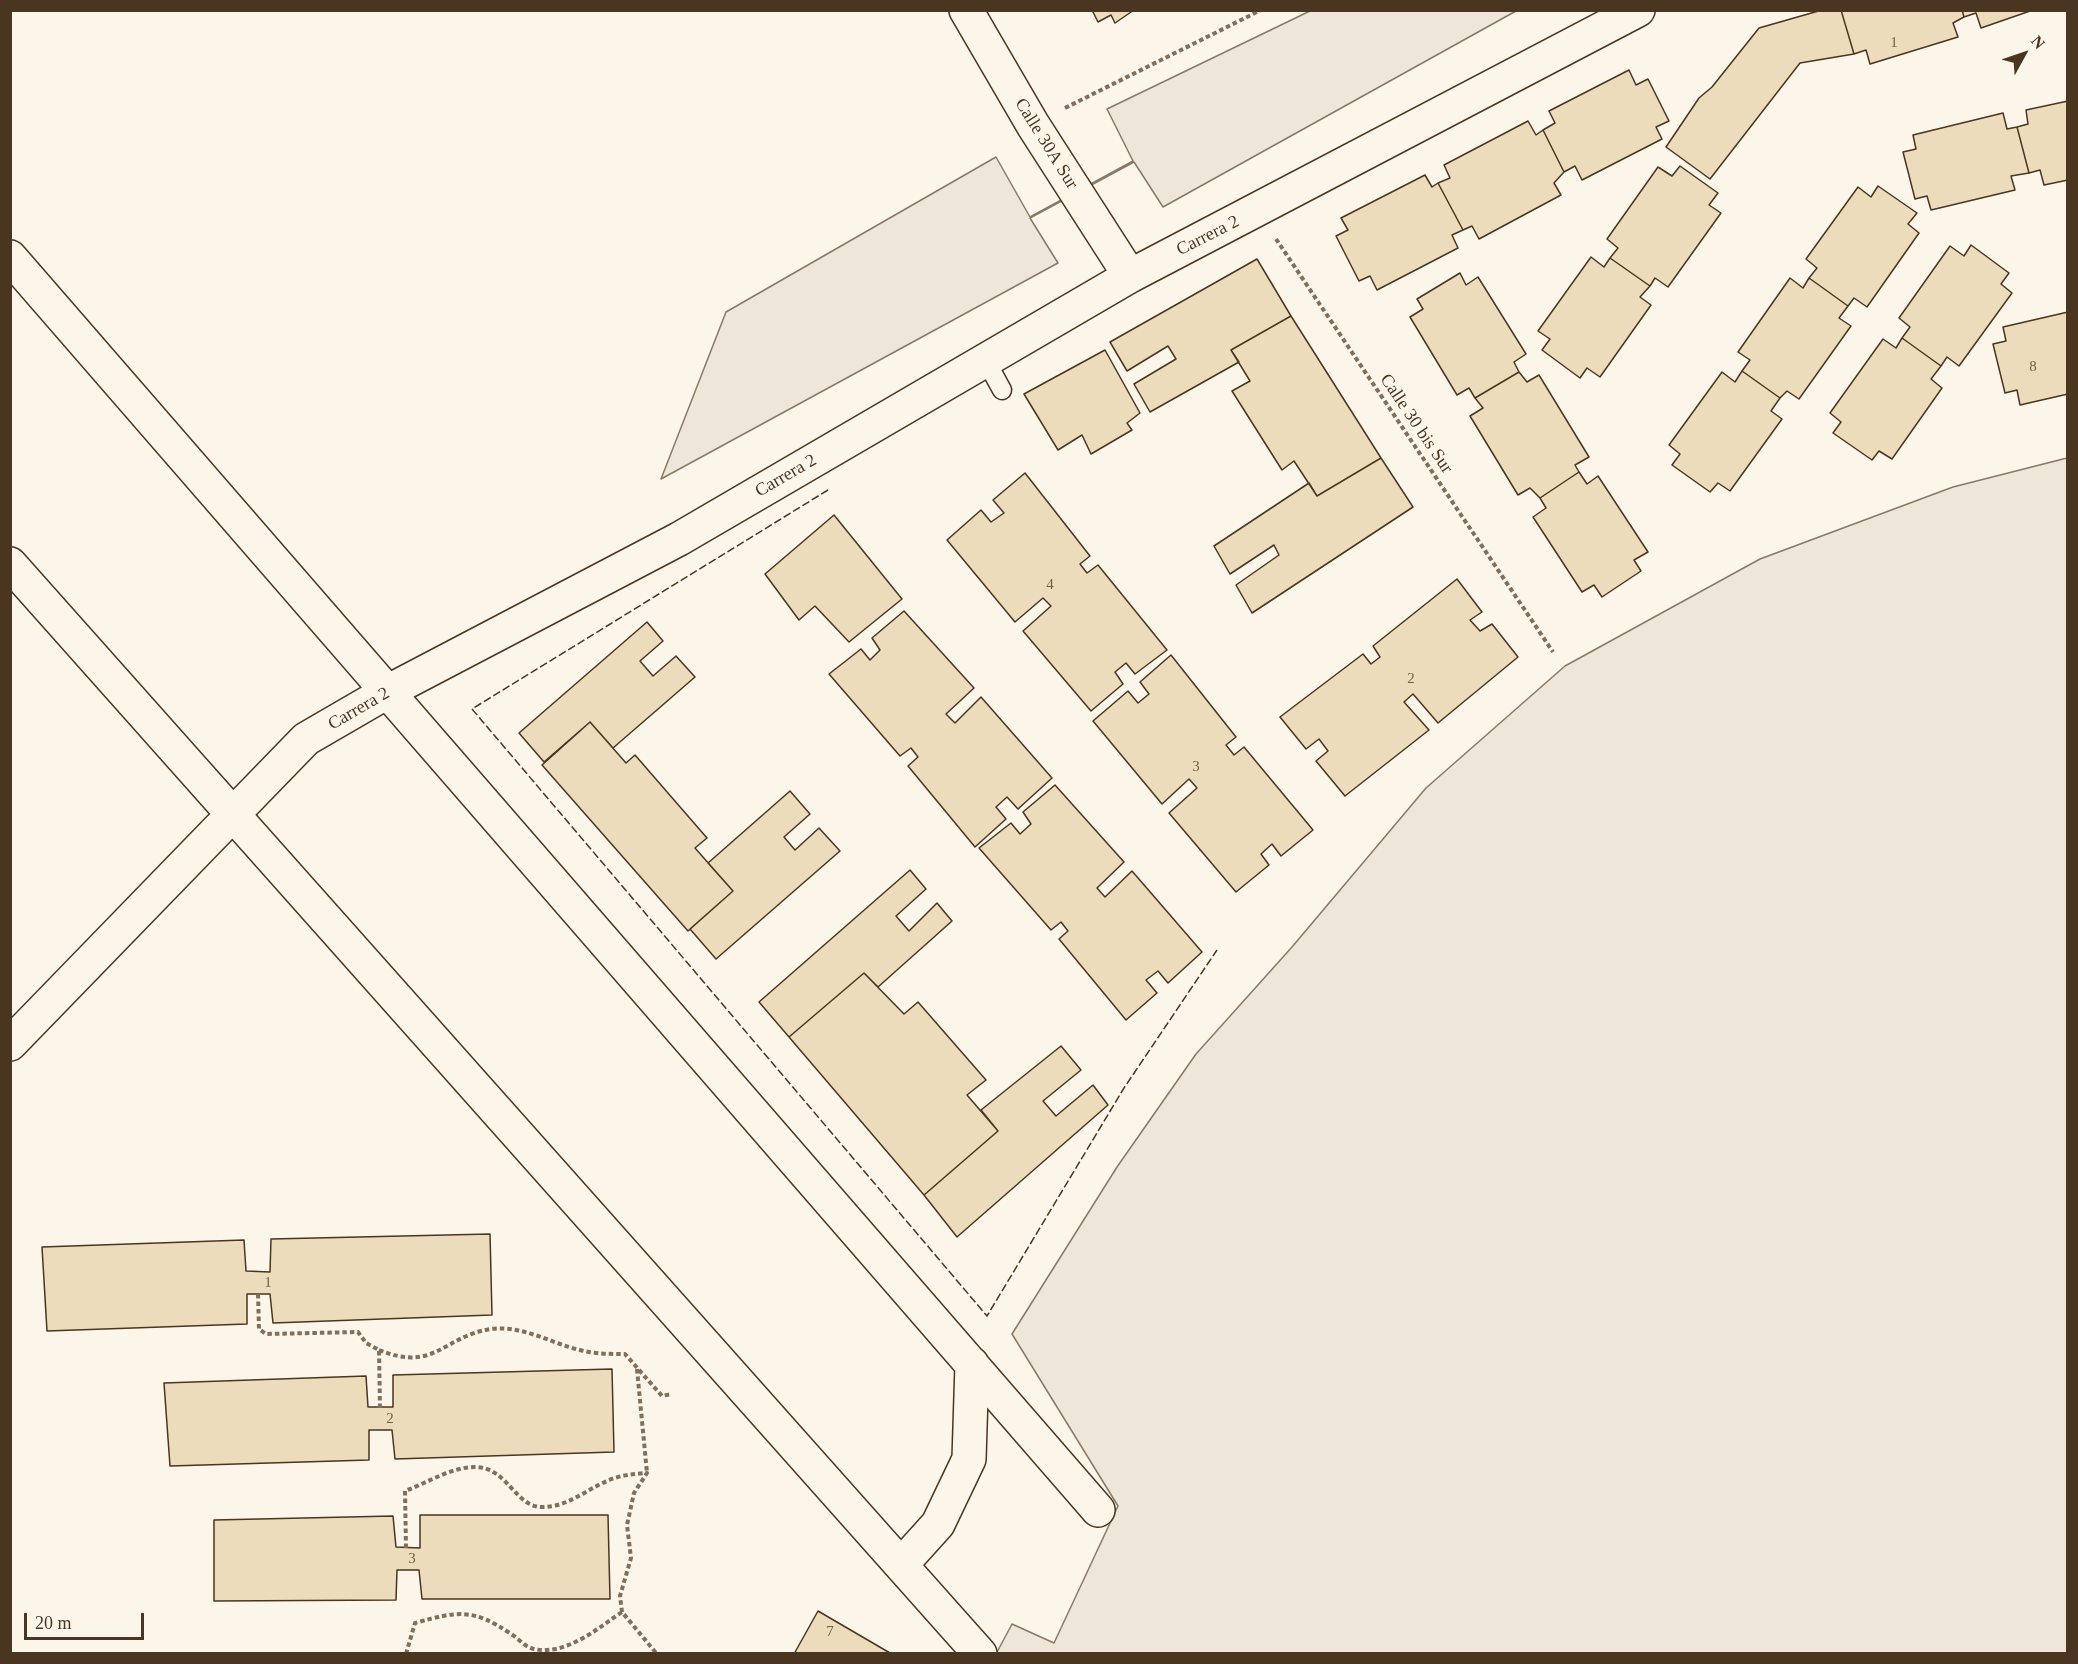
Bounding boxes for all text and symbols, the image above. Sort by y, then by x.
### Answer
north arrow [1994,24,2054,84]
text: N [2028,32,2048,52]
house number: 1 [1890,34,1898,52]
street label: Calle 30A Sur [1010,95,1082,193]
street label: Carrera 2 [1173,211,1243,261]
house number: 8 [2029,358,2037,376]
street label: Calle 30 bis Sur [1375,370,1457,478]
street label: Carrera 2 [751,450,821,502]
house number: 4 [1046,576,1054,594]
house number: 2 [1407,670,1415,688]
street label: Carrera 2 [324,683,394,735]
house number: 3 [1192,758,1200,776]
house number: 1 [264,1274,272,1292]
house number: 2 [386,1410,394,1428]
house number: 3 [408,1550,416,1568]
scale bar [27,1601,147,1639]
text: 20 m [35,1613,72,1633]
house number: 7 [826,1623,834,1641]

